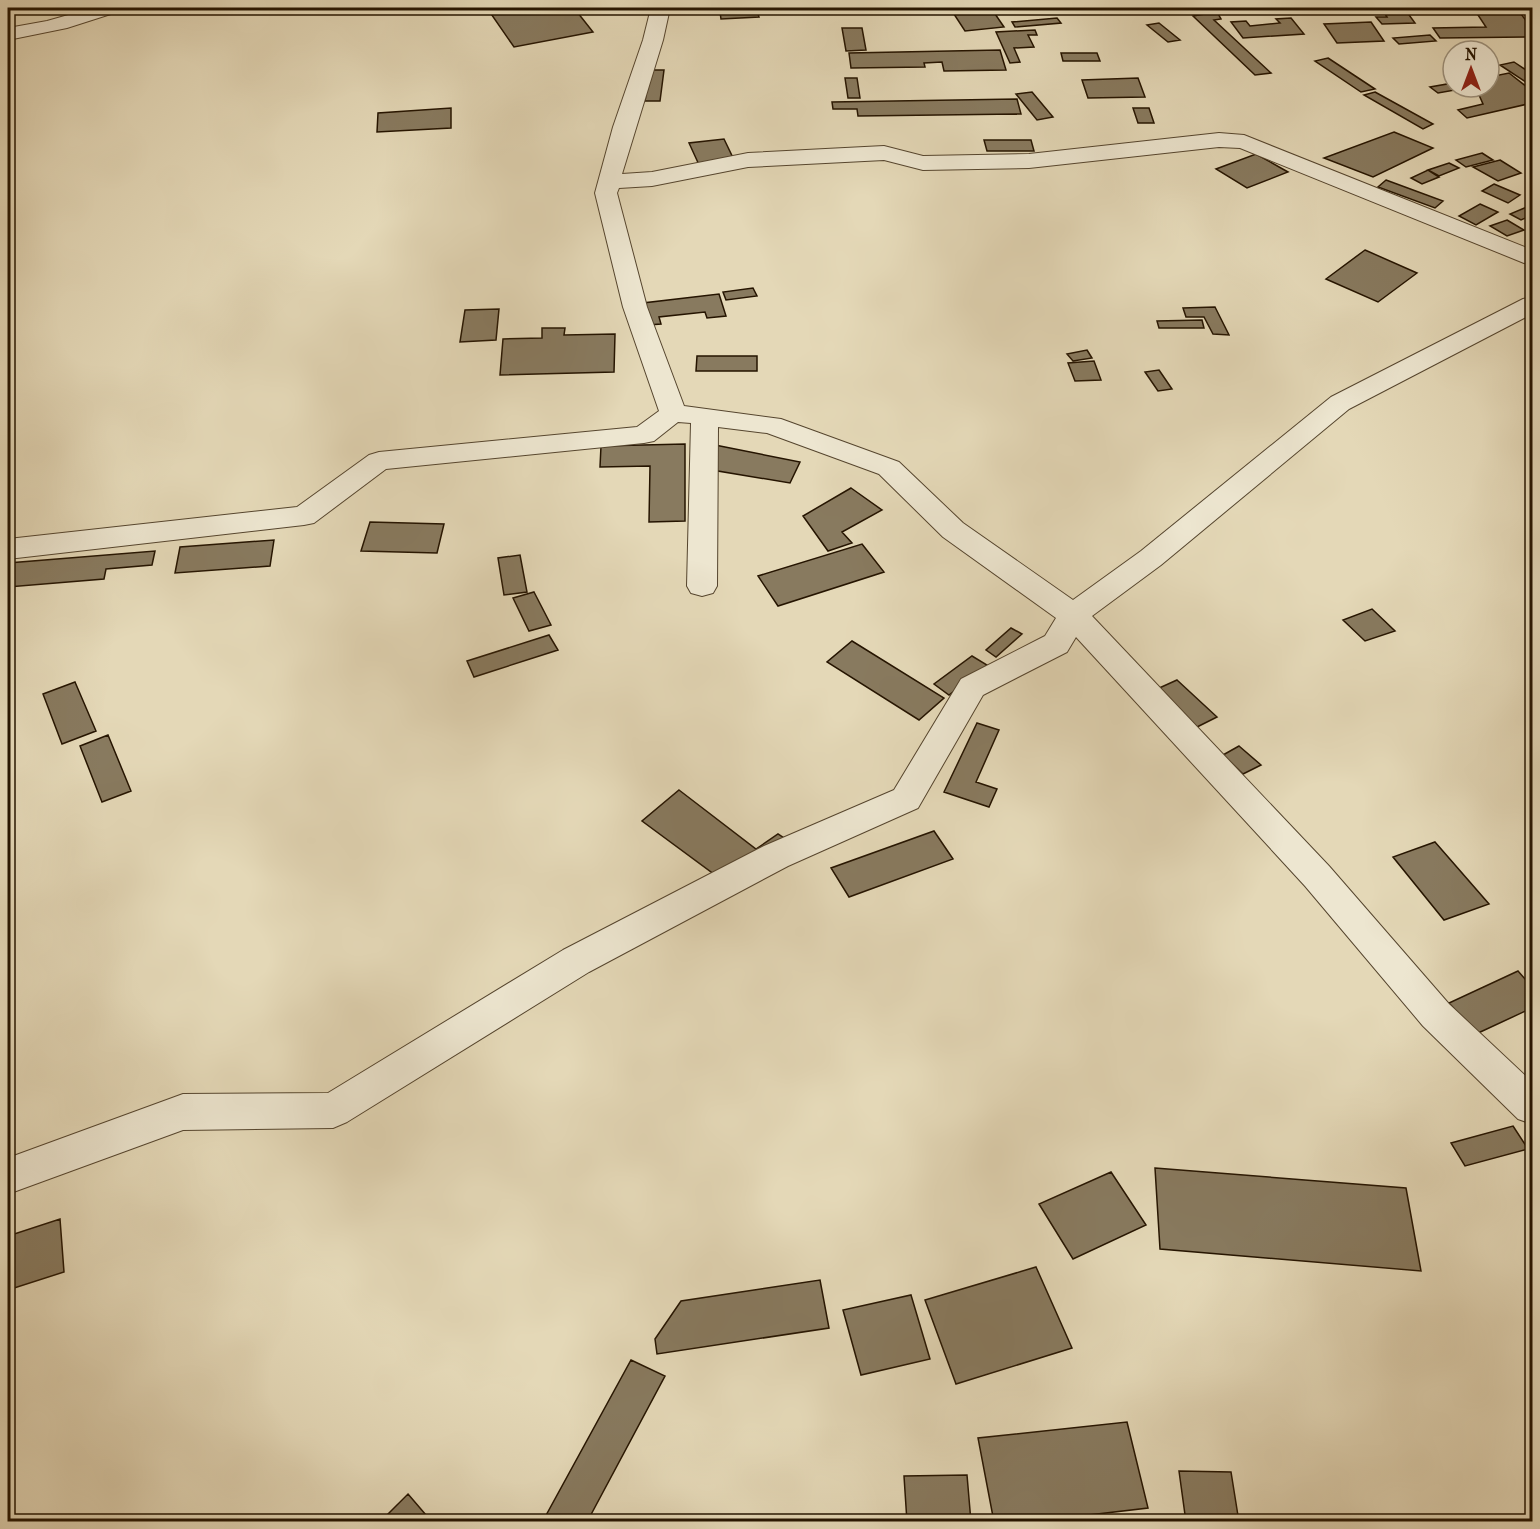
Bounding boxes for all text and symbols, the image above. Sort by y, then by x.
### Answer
north arrow [1441,39,1501,99]
text: N [1465,45,1478,64]

